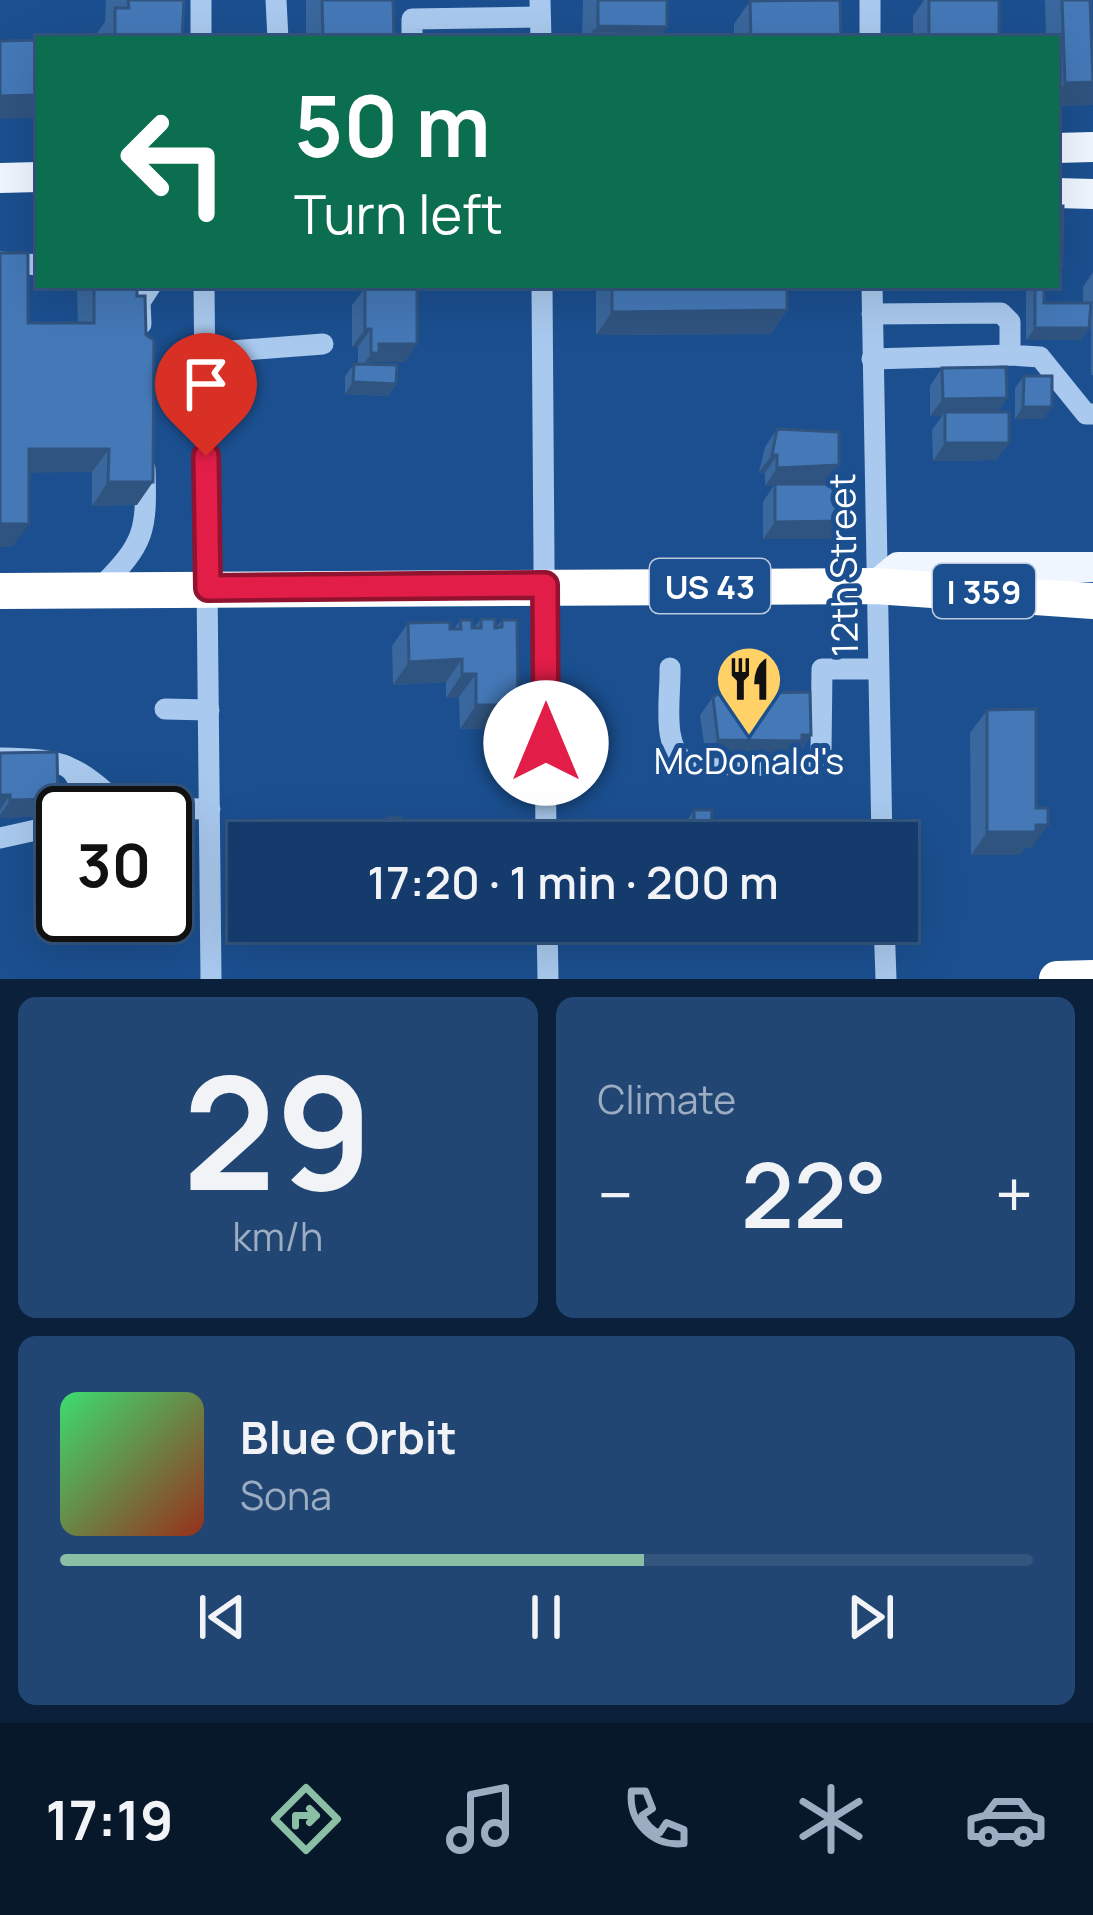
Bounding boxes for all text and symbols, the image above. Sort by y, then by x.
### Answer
text: 50 m [294,67,491,182]
icon: left [96,84,252,240]
text: Turn left [294,176,503,250]
pin [155,333,257,456]
icon: arrive [173,351,239,417]
street label: 12th Street [817,473,869,657]
road number: US 43 [650,559,770,613]
road number: I 359 [933,564,1035,618]
restaurant icon: McDonald's [714,644,784,738]
position arrow [483,680,609,806]
place label: McDonald's [654,736,844,785]
speed limit sign: 30 [36,786,192,942]
text: 17:20 · 1 min · 200 m [367,851,779,913]
text: 29 [183,1024,373,1237]
text: Climate [598,1072,736,1126]
text: 22° [741,1132,887,1255]
text: − [598,1149,633,1239]
text: + [995,1149,1033,1239]
text: km/h [232,1209,323,1263]
text: Blue Orbit [240,1406,457,1468]
text: Sona [240,1468,332,1522]
icon: previous [189,1584,255,1650]
icon: pause [513,1584,579,1650]
icon: next [838,1584,904,1650]
icon: directions [264,1777,348,1861]
icon: music [439,1777,523,1861]
icon: phone [614,1777,698,1861]
icon: climate [789,1777,873,1861]
icon: car [964,1777,1048,1861]
text: 17:19 [45,1782,174,1856]

